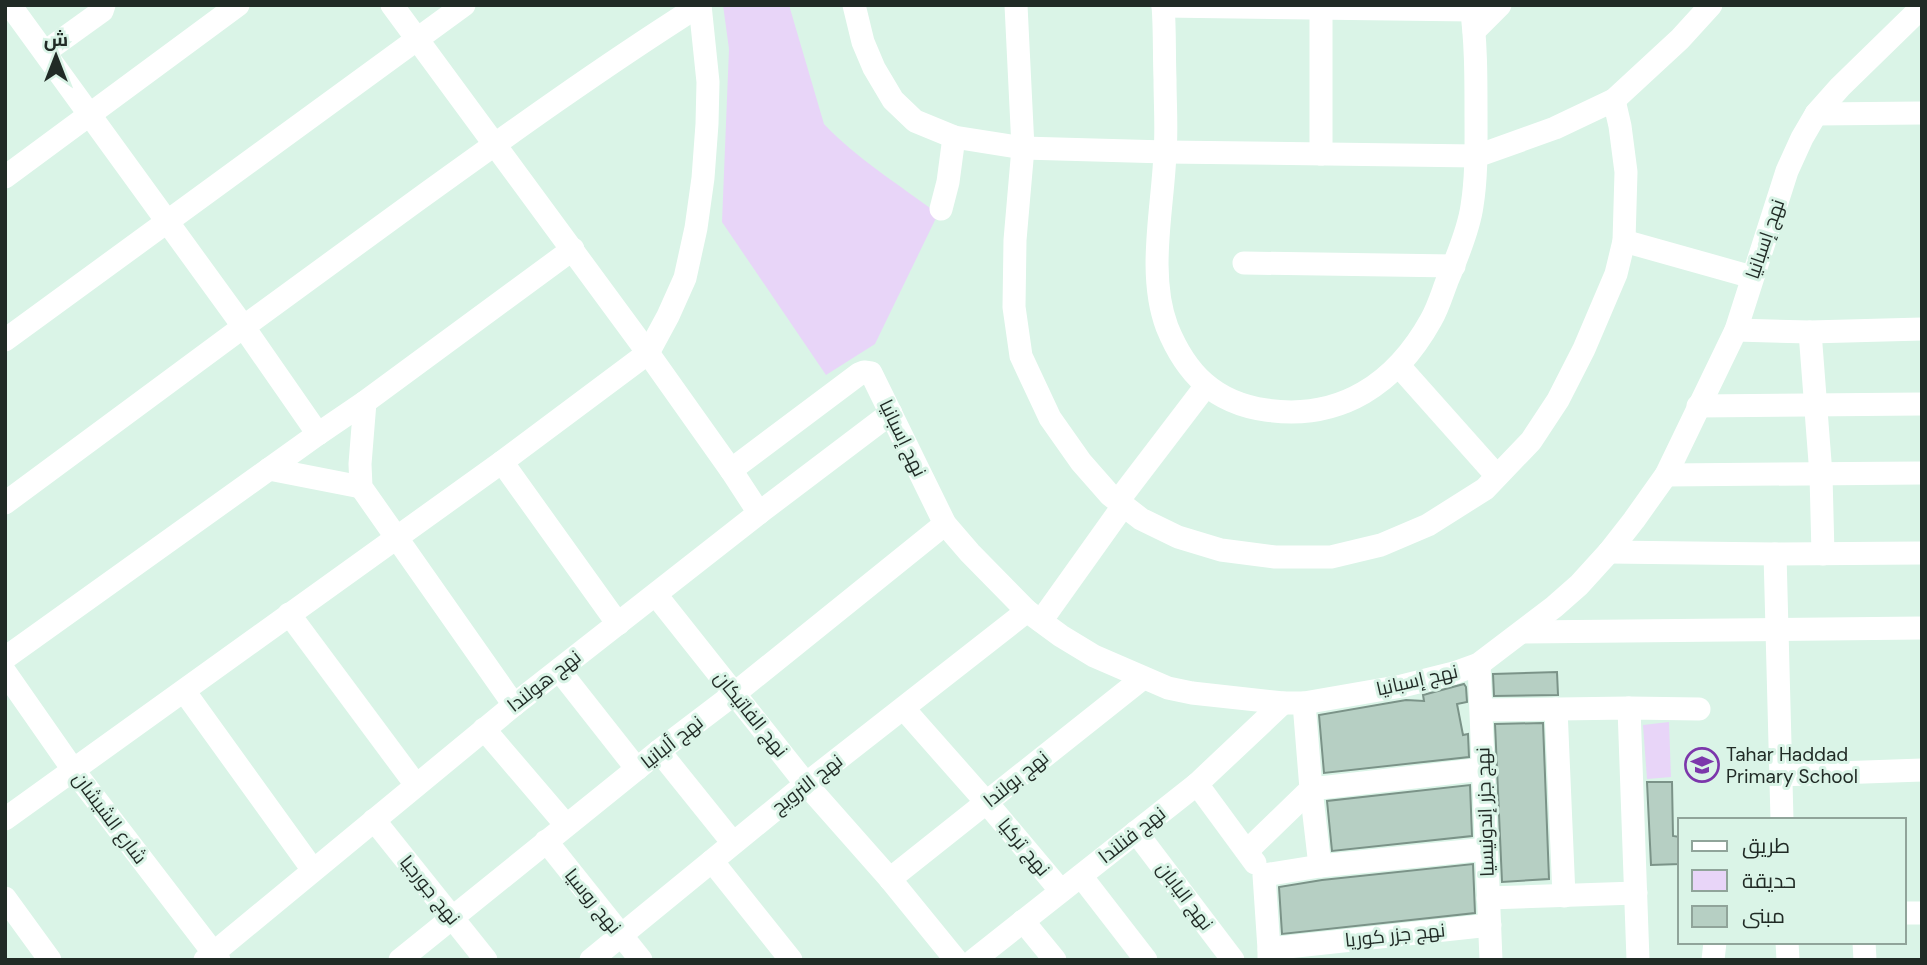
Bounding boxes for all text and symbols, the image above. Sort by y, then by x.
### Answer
north arrow [21,21,91,91]
text: ش [44,27,68,52]
street label: نهج إسبانيا [1740,196,1791,283]
street label: نهج إسبانيا [873,395,932,481]
street label: نهج هولندا [502,644,587,718]
street label: نهج إسبانيا [1374,658,1460,702]
street label: نهج الفاتيكان [708,666,793,763]
street label: نهج ألبانيا [636,710,709,775]
place label: Tahar Haddad Primary School [1726,742,1858,789]
street label: نهج بولندا [978,745,1054,814]
school or university icon: Tahar Haddad Primary School [1683,746,1721,784]
street label: نهج جزر إندونيسيا [1470,747,1501,877]
street label: نهج النرويج [766,748,848,820]
street label: شارع الشيشان [67,767,153,870]
street label: نهج فنلندا [1093,801,1171,870]
street label: نهج تركيا [992,813,1056,882]
legend [1678,818,1906,944]
text: طريق [1742,832,1790,860]
street label: نهج جورجيا [393,850,466,931]
street label: نهج اليابان [1150,857,1219,936]
street label: نهج روسيا [558,863,627,939]
text: حديقة [1742,867,1796,895]
text: مبنى [1742,902,1785,930]
street label: نهج جزر كوريا [1343,917,1447,954]

